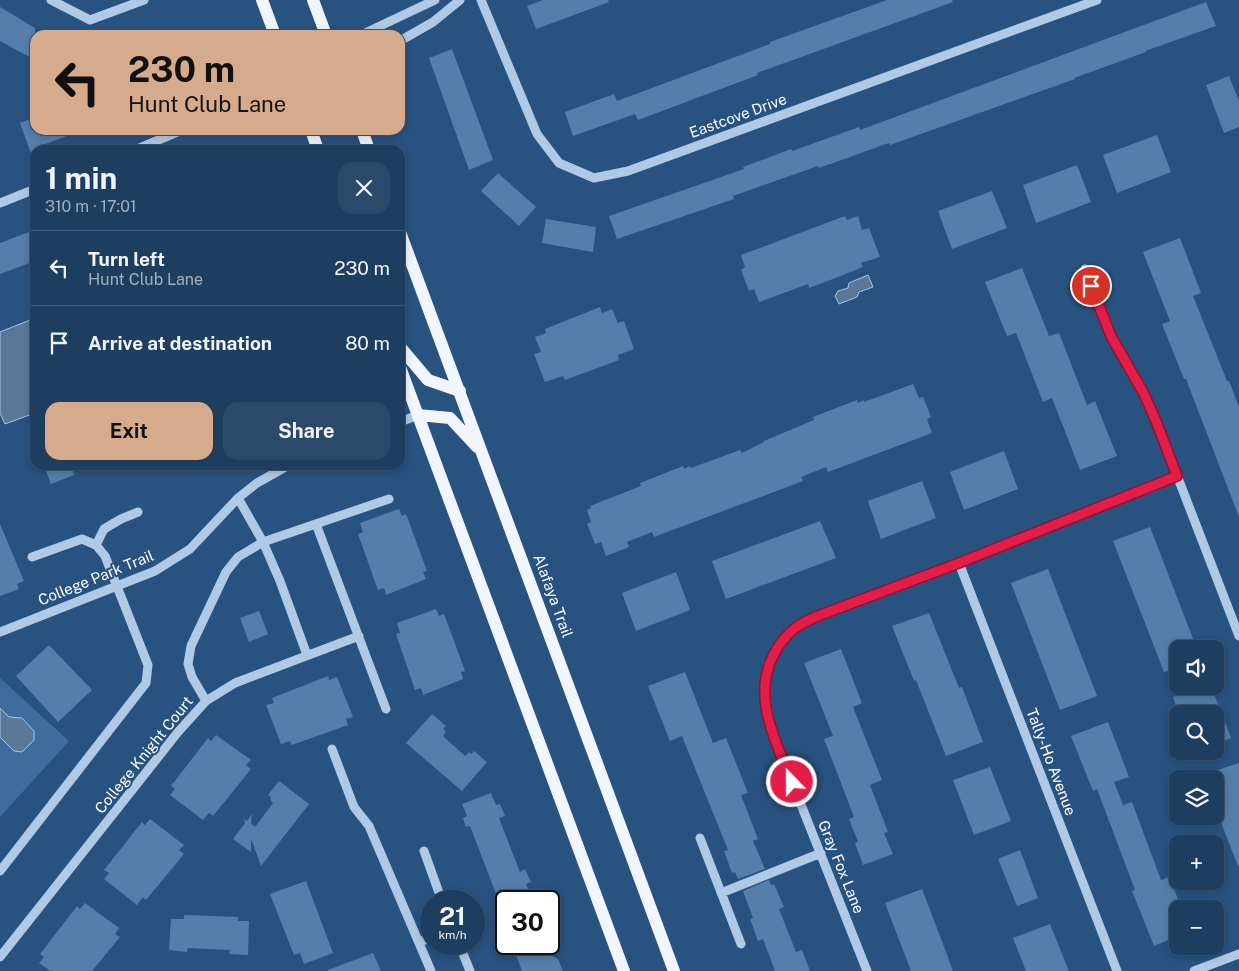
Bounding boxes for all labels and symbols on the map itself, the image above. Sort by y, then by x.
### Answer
street label: Eastcove Drive [687,90,789,141]
pin [1070,265,1112,307]
street label: College Park Trail [36,547,156,608]
street label: Alafaya Trail [530,552,576,640]
street label: College Knight Court [91,693,196,817]
street label: Tally-Ho Avenue [1023,706,1080,818]
position arrow [765,755,817,807]
street label: Gray Fox Lane [815,818,868,916]
speed limit sign: 30 [495,890,560,955]

